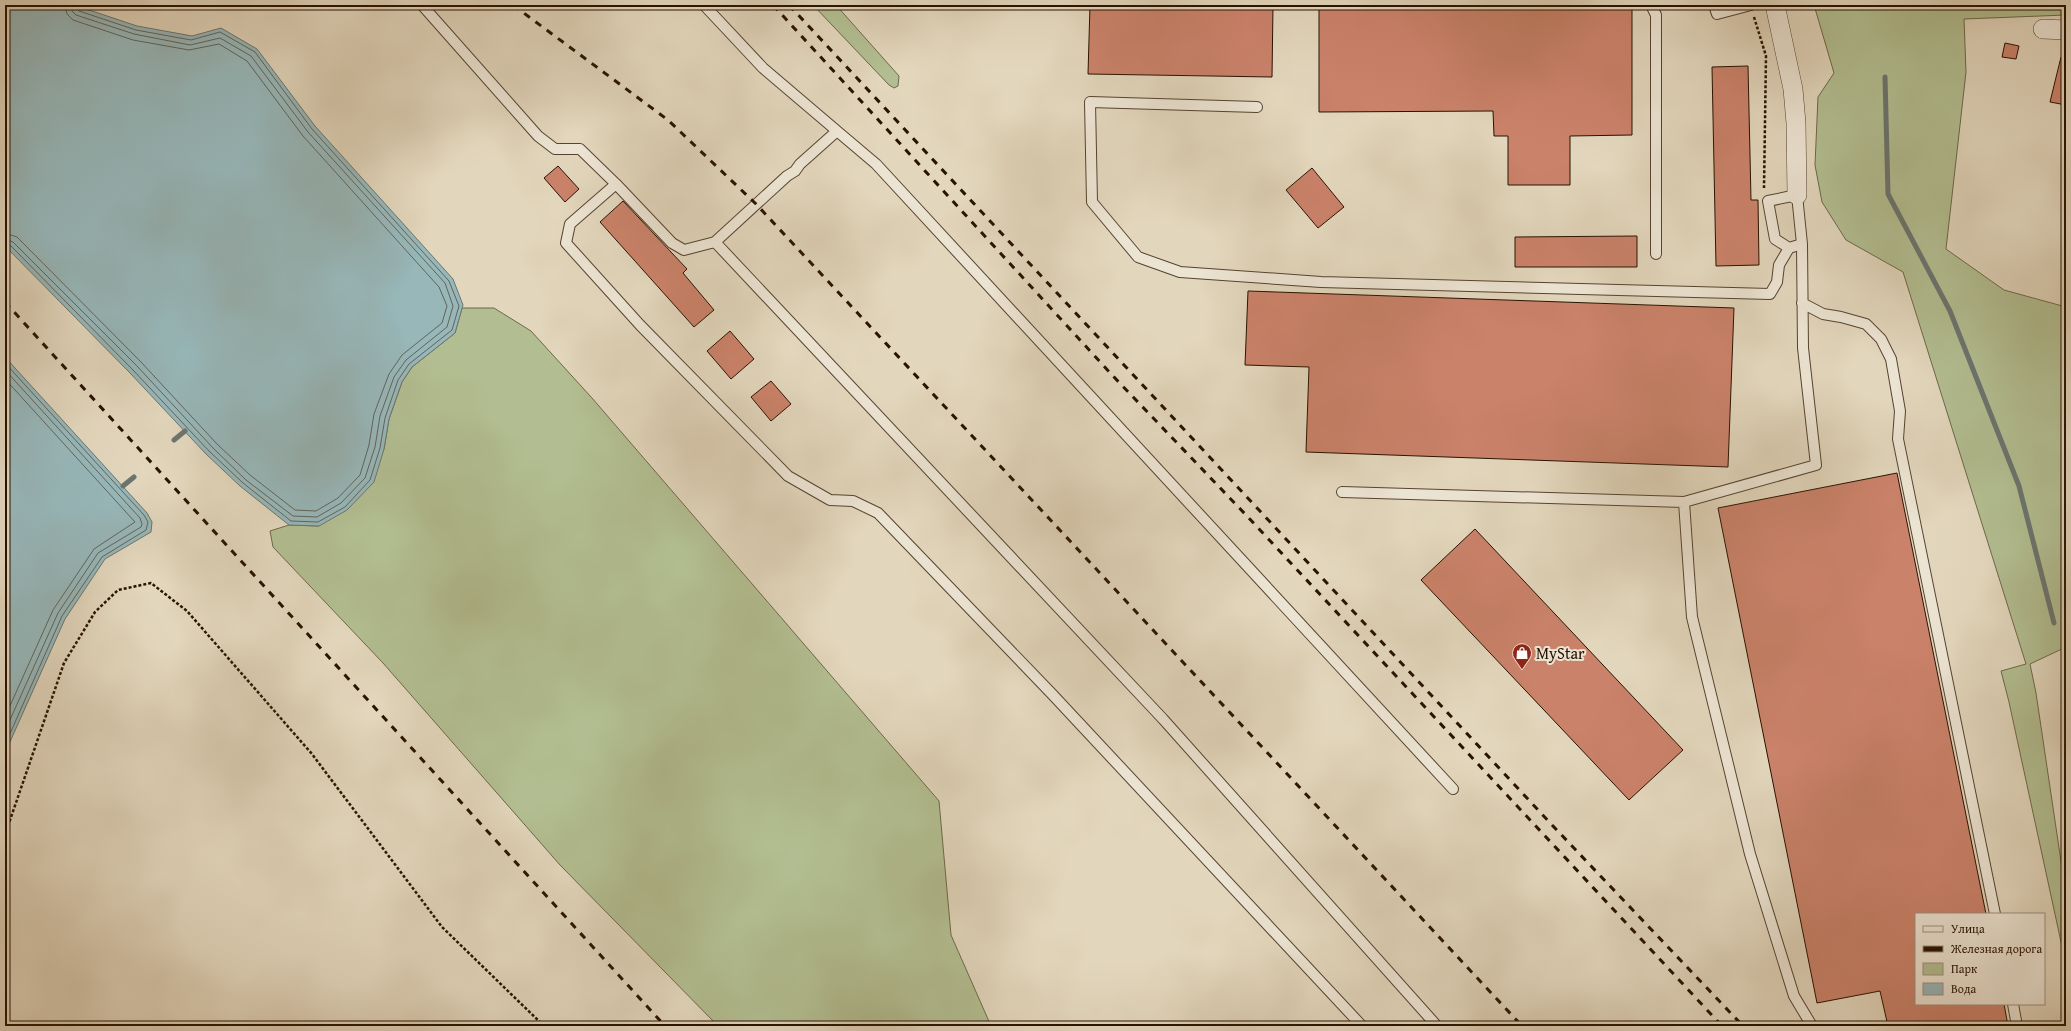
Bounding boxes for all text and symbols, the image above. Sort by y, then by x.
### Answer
place label: MyStar [1536,641,1585,665]
shop icon: MyStar [1511,642,1533,670]
legend [1915,913,2045,1005]
text: Улица [1951,920,1985,937]
text: Железная дорога [1950,940,2042,957]
text: Парк [1951,960,1978,977]
text: Вода [1951,980,1976,997]

